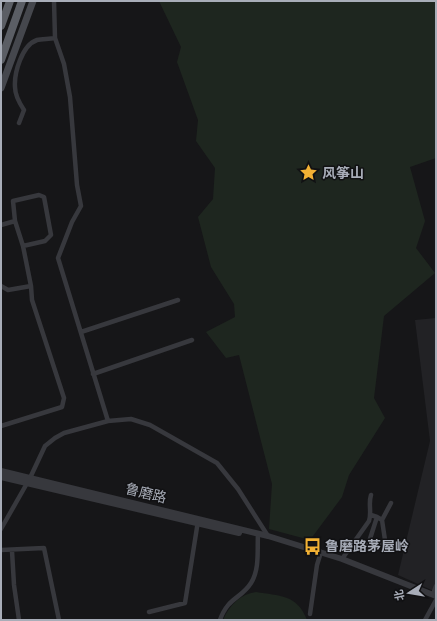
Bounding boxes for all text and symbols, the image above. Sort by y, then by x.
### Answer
place icon: 风筝山 [299,163,319,183]
place label: 风筝山 [322,163,364,182]
street label: 鲁磨路 [123,478,169,507]
bus stop icon: 鲁磨路茅屋岭 [302,536,322,556]
place label: 鲁磨路茅屋岭 [325,536,409,555]
north arrow [389,573,429,613]
text: 北 [390,588,407,602]

